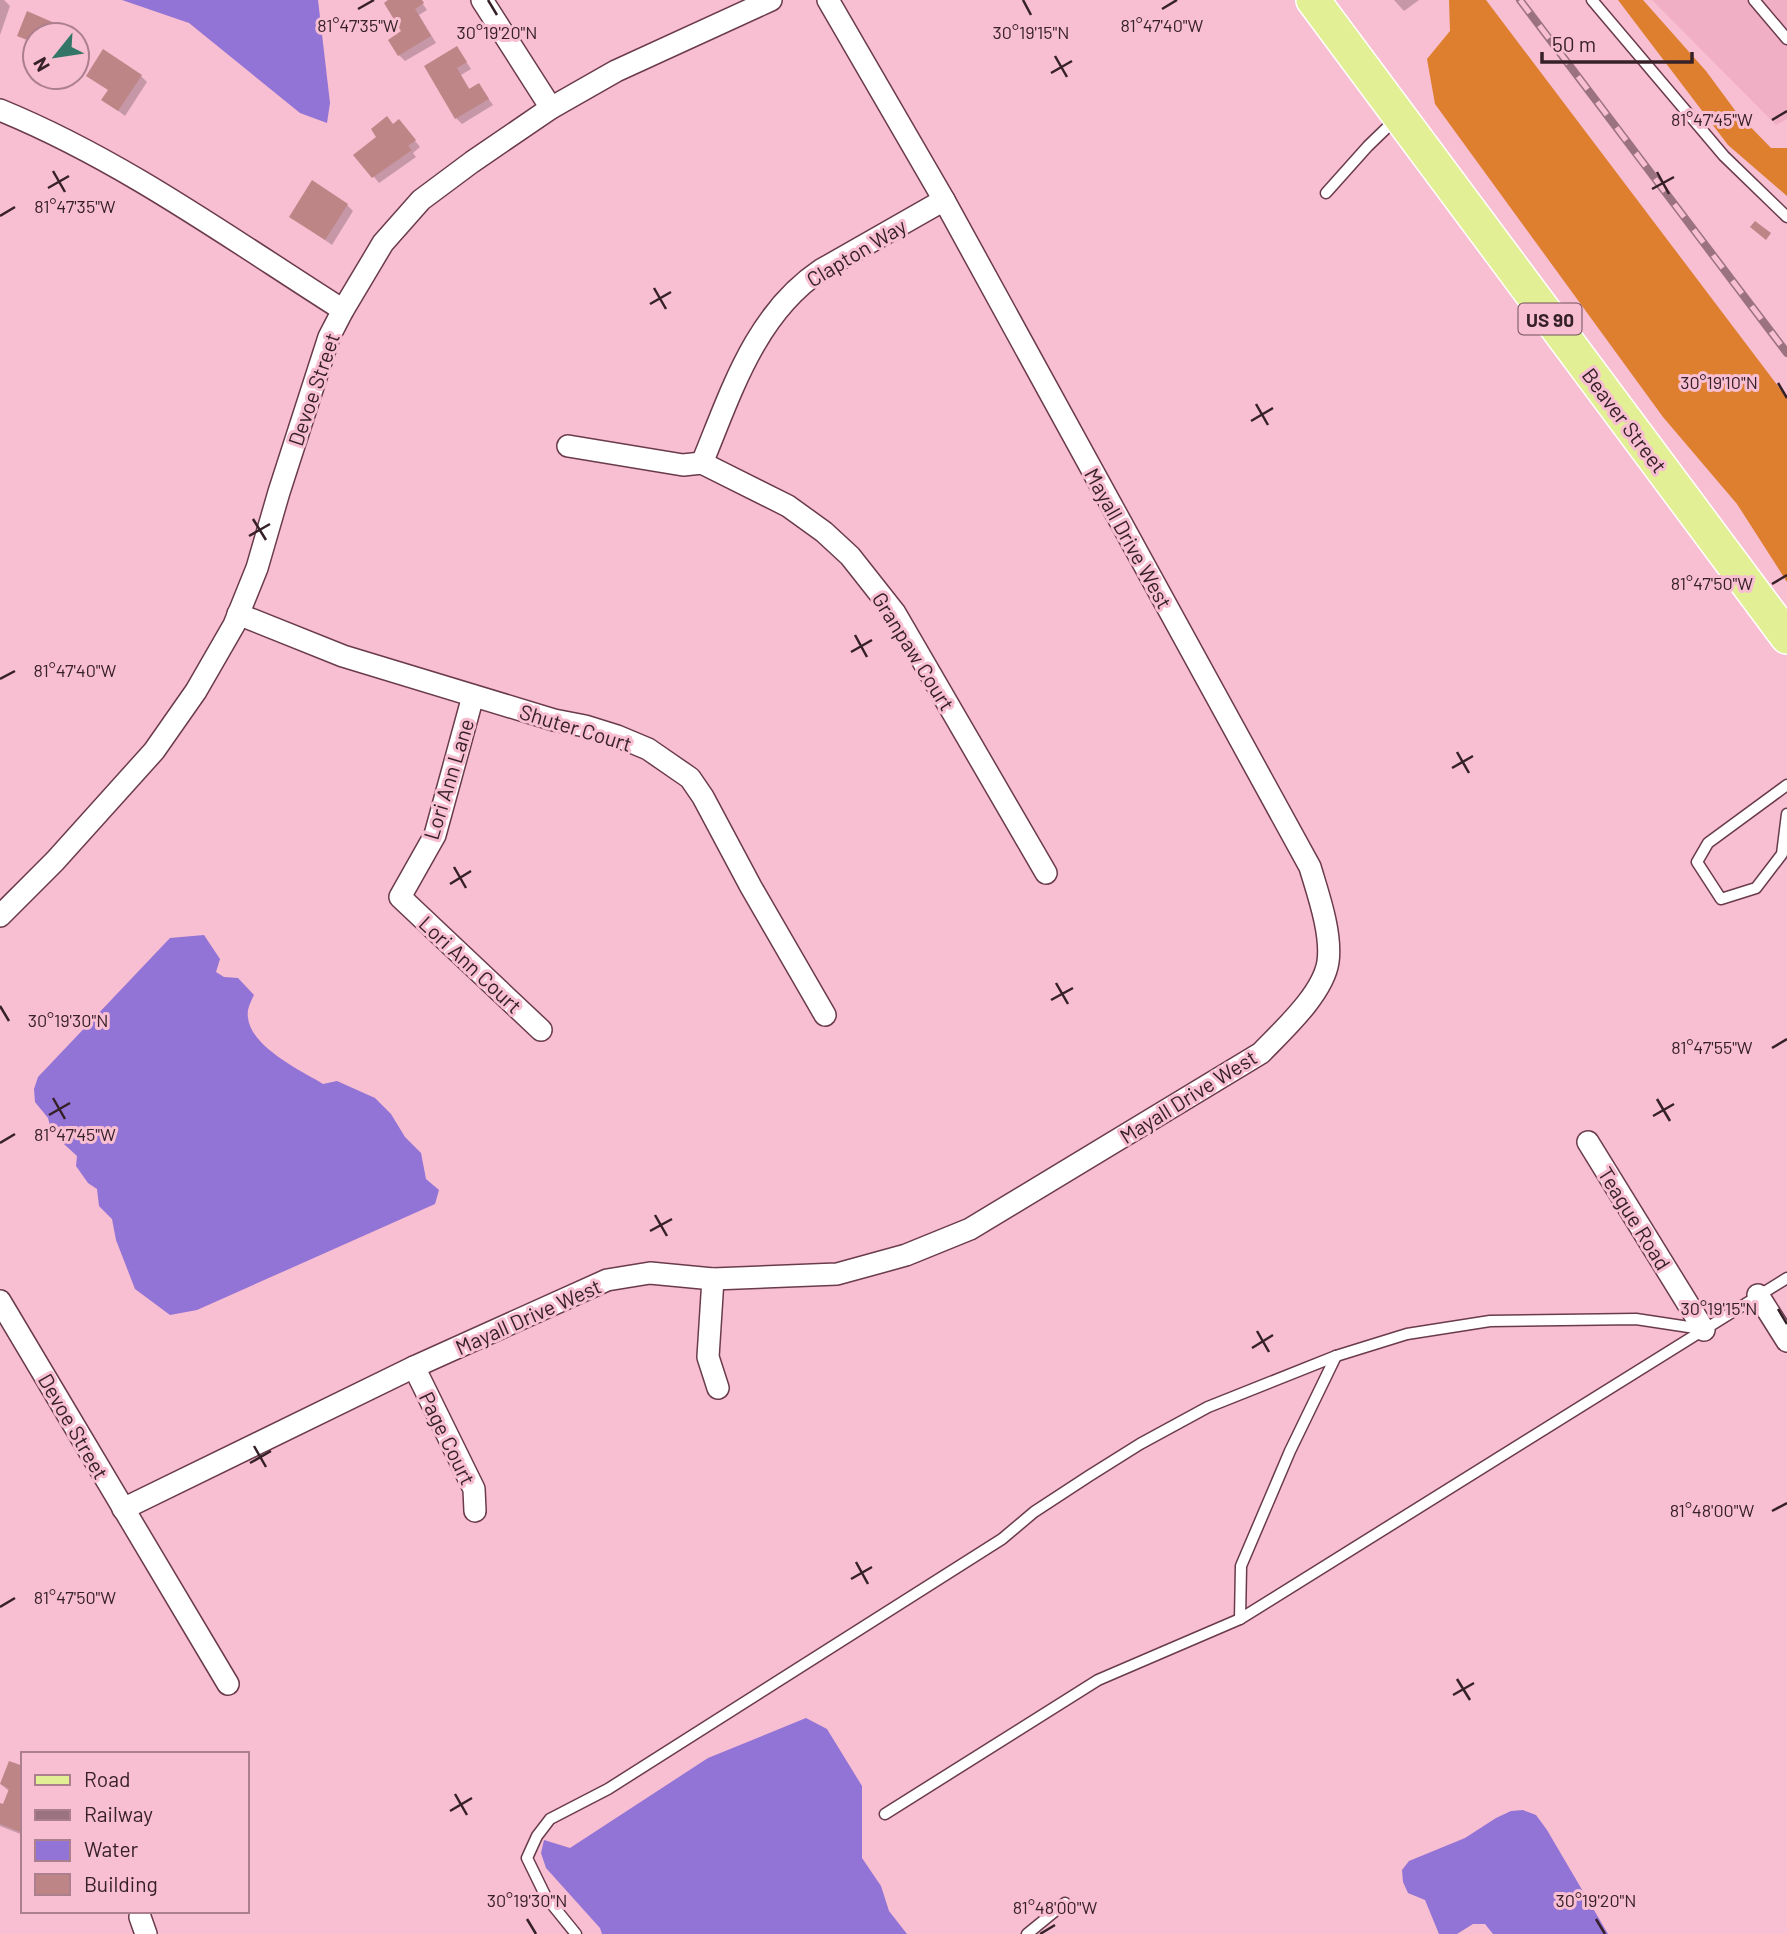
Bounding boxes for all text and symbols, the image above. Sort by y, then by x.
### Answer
text: 81°47'35"W [317,14,399,36]
text: 81°47'40"W [1121,14,1204,36]
north arrow [21,21,91,91]
text: 30°19'20"N [456,21,538,43]
text: 30°19'15"N [993,21,1069,43]
scale bar [1542,21,1692,65]
text: 50 m [1552,31,1596,56]
text: N [28,54,54,76]
text: 81°47'45"W [1671,108,1753,130]
text: 81°47'35"W [34,195,116,217]
street label: Clapton Way [802,212,911,292]
road number: US 90 [1518,304,1582,334]
street label: Devoe Street [282,329,344,449]
street label: Beaver Street [1577,363,1673,477]
text: 30°19'10"N [1680,371,1758,393]
street label: Mayall Drive West [1080,463,1178,613]
text: 81°47'50"W [1671,572,1753,594]
street label: Granpaw Court [868,587,960,715]
text: 81°47'40"W [34,659,117,681]
street label: Shuter Court [517,698,635,756]
street label: Lori Ann Lane [418,715,478,843]
street label: Lori Ann Court [415,910,527,1018]
text: 30°19'30"N [28,1009,108,1031]
text: 81°47'55"W [1671,1036,1753,1058]
street label: Mayall Drive West [1115,1044,1261,1148]
text: 81°47'45"W [34,1123,116,1145]
street label: Teague Road [1593,1162,1677,1274]
street label: Mayall Drive West [451,1273,605,1359]
text: 30°19'15"N [1681,1297,1757,1319]
street label: Devoe Street [34,1369,114,1483]
street label: Page Court [415,1387,481,1489]
text: 81°48'00"W [1670,1499,1754,1521]
text: 81°47'50"W [34,1586,116,1608]
legend [21,1752,248,1913]
text: Road [84,1766,130,1791]
text: Railway [84,1801,153,1826]
text: Water [84,1836,139,1861]
text: Building [84,1871,158,1896]
text: 30°19'30"N [487,1889,567,1911]
text: 30°19'20"N [1555,1889,1637,1911]
text: 81°48'00"W [1013,1896,1097,1918]

